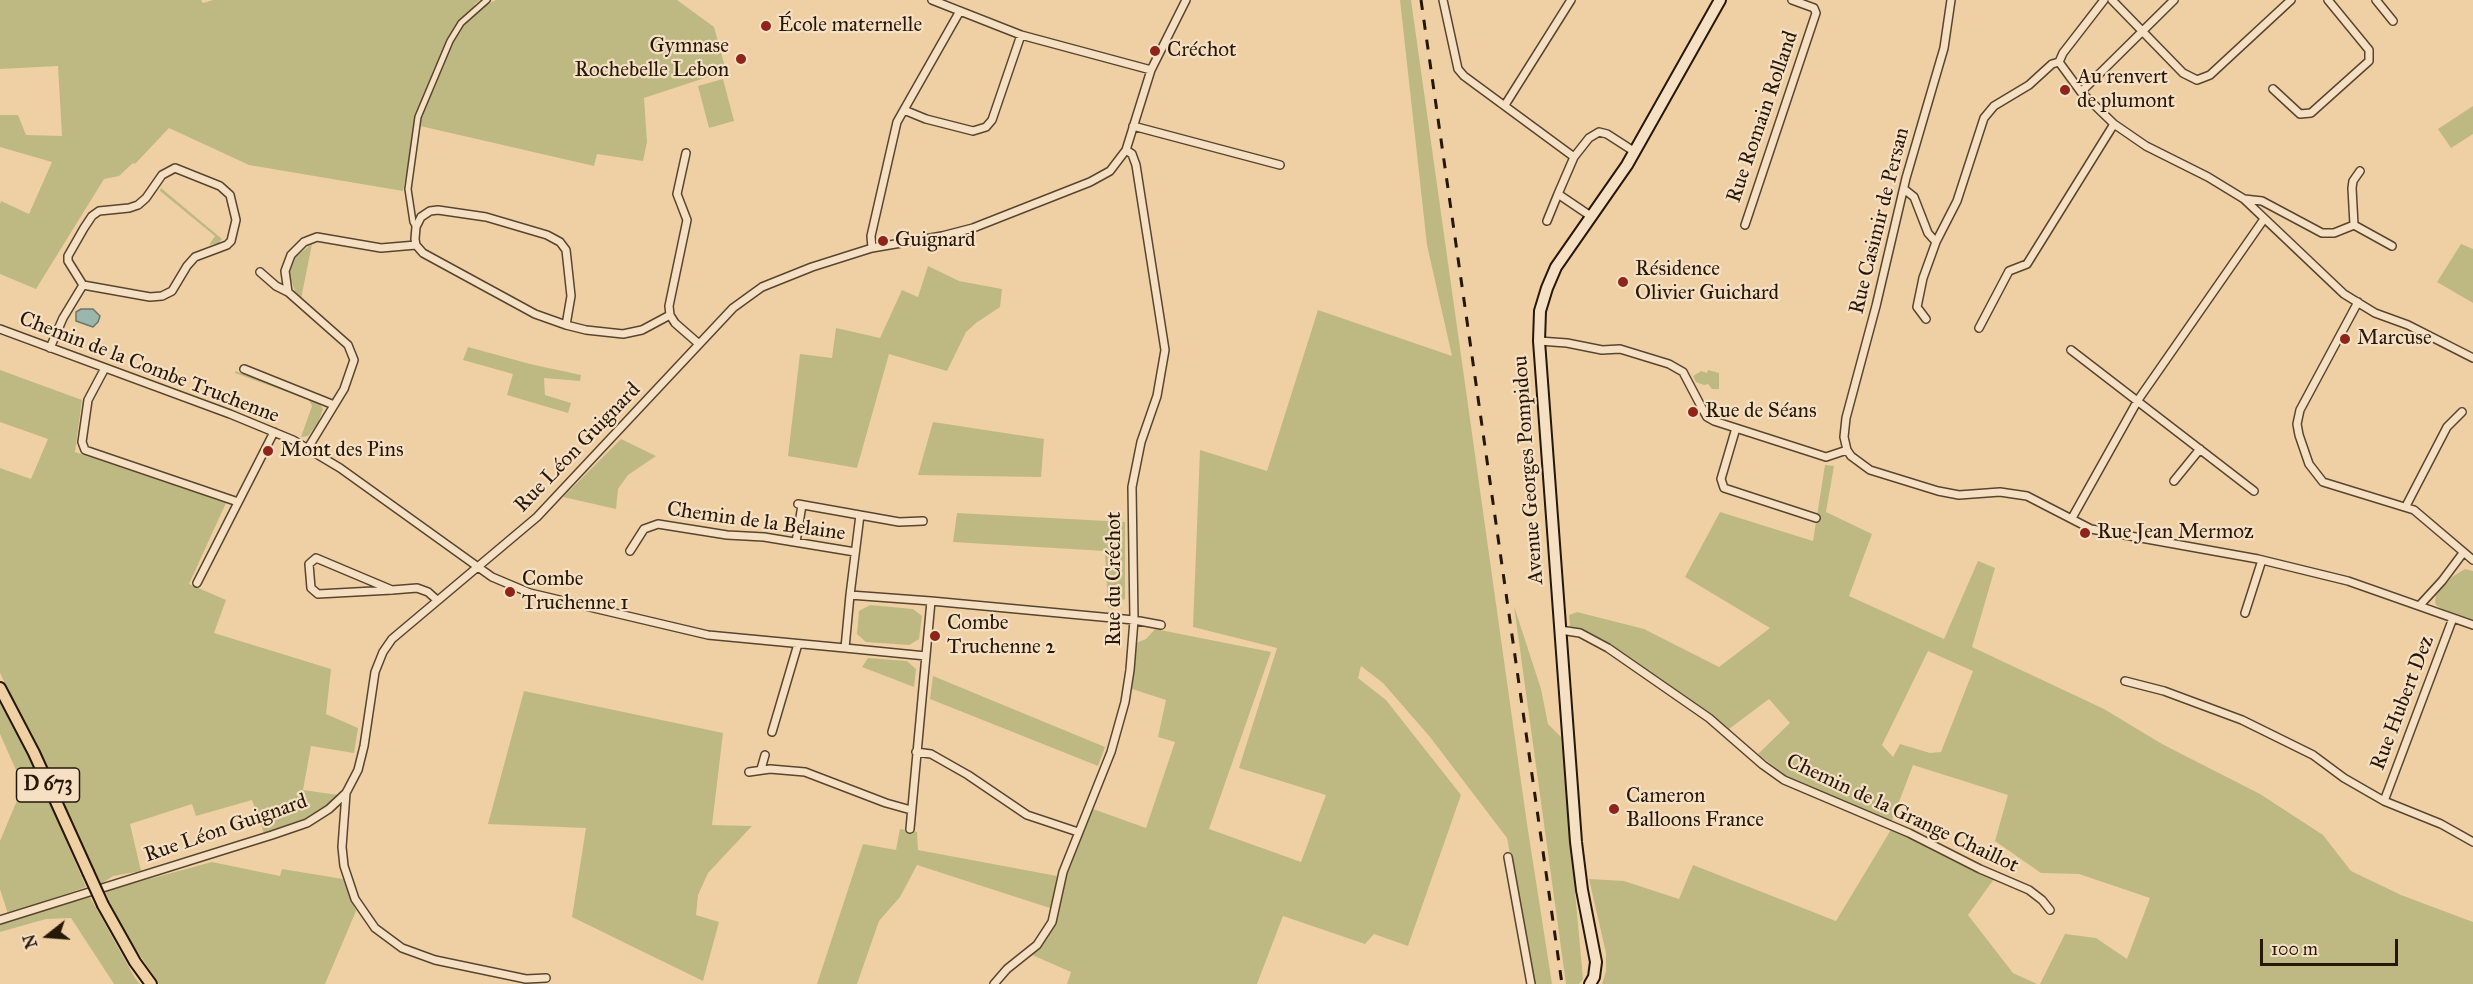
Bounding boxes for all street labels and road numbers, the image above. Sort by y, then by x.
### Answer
street label: Rue Romain Rolland [1722,28,1804,206]
street label: Rue Casimir de Persan [1845,125,1915,317]
street label: Chemin de la Combe Truchenne [15,307,283,429]
street label: Avenue Georges Pompidou [1508,355,1550,585]
street label: Rue Léon Guignard [510,378,646,518]
street label: Chemin de la Belaine [665,497,847,547]
street label: Rue du Créchot [1102,512,1128,646]
street label: Rue Hubert Dez [2366,632,2440,774]
street label: Chemin de la Grange Chaillot [1782,749,2022,879]
road number: D 673 [16,768,80,802]
street label: Rue Léon Guignard [141,789,311,869]

